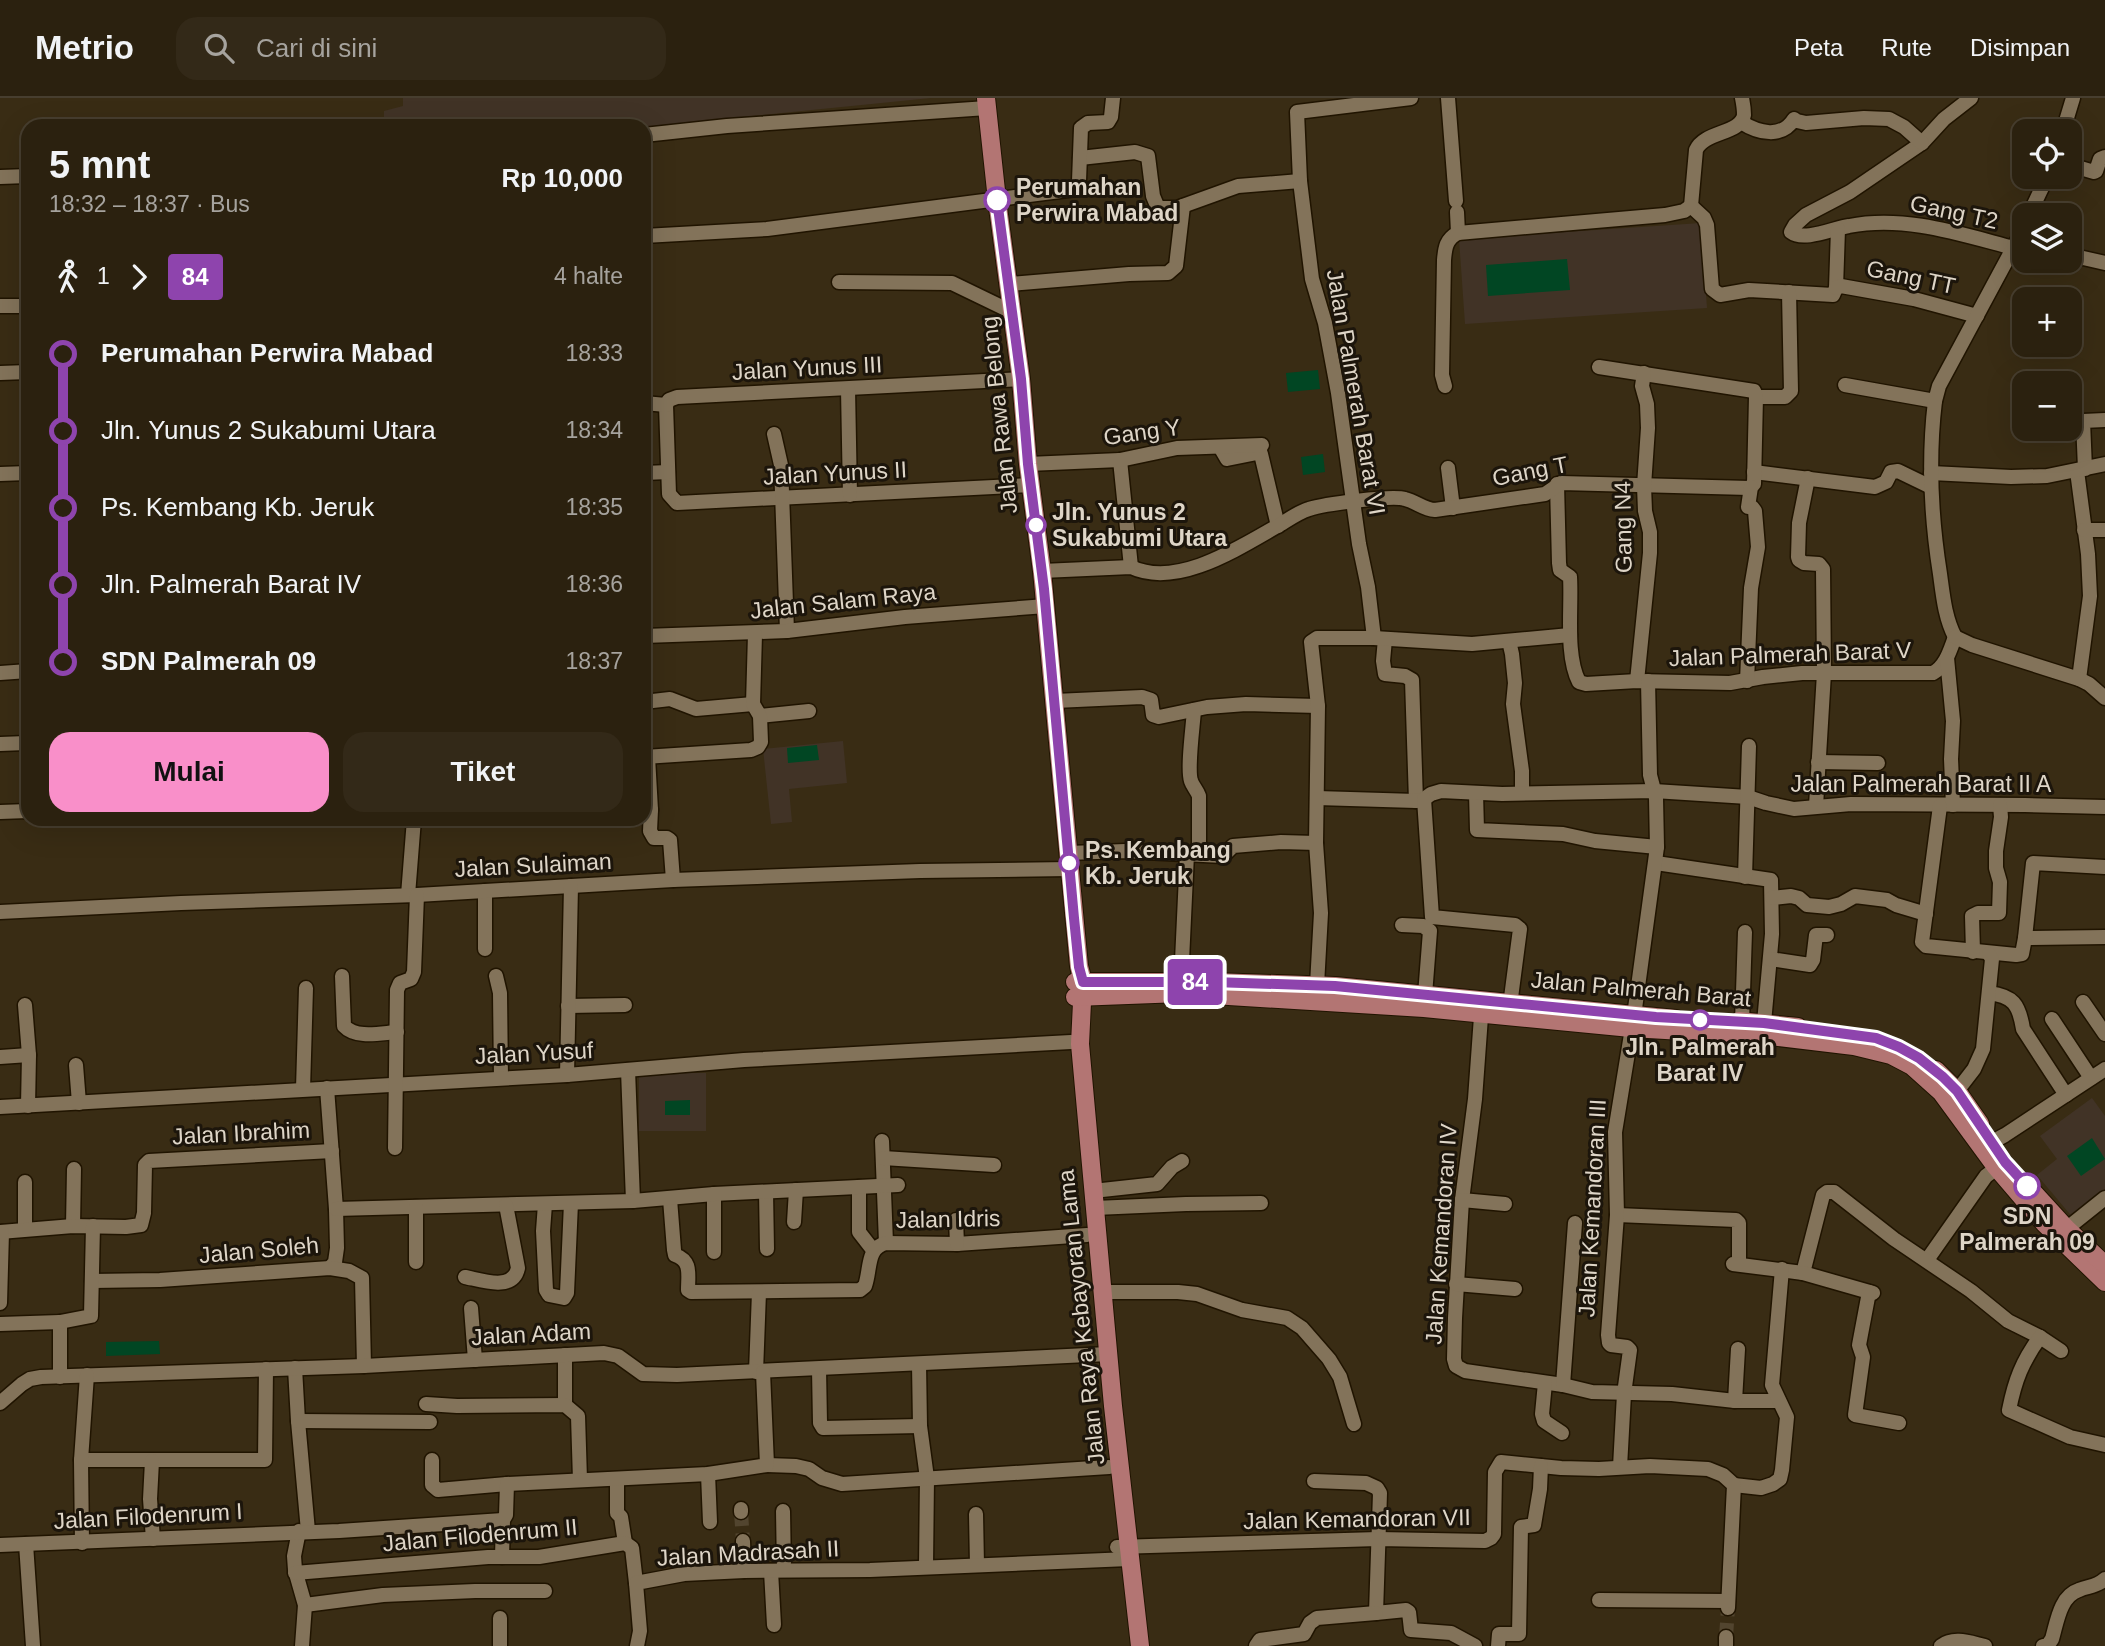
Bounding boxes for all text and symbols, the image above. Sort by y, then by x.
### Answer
search box [176,17,666,80]
text: Metrio [35,29,134,66]
icon: search [200,29,238,67]
text: Cari di sini [256,33,377,63]
text: Peta [1794,34,1843,61]
text: Rute [1881,34,1932,61]
text: Disimpan [1970,34,2070,61]
map controls [2012,119,2082,441]
button: locate [2012,119,2082,189]
text: 5 mnt [49,144,150,186]
text: Rp 10,000 [502,163,623,193]
place label: Perumahan Perwira Mabad [1016,174,1178,226]
marker: Perumahan Perwira Mabad [984,187,1010,213]
street label: Gang T2 [1908,190,2000,234]
text: 18:32 – 18:37 · Bus [49,191,250,217]
button: layers [2012,203,2082,273]
street label: Gang TT [1864,255,1958,299]
icon: walk [49,258,87,296]
icon: forward [120,258,158,296]
text: 1 [97,263,110,289]
text: 84 [182,263,209,290]
text: 4 halte [554,263,623,289]
street label: Jalan Palmerah Barat VI [1322,267,1390,517]
button: + [2012,287,2082,357]
street label: Jalan Rawa Belong [976,315,1022,515]
text: Perumahan Perwira Mabad [101,338,433,368]
text: 18:33 [565,340,623,366]
street label: Jalan Yunus III [731,351,883,385]
button: − [2012,371,2082,441]
street label: Gang Y [1102,414,1182,450]
text: Jln. Yunus 2 Sukabumi Utara [101,415,436,445]
text: 18:34 [565,417,623,443]
street label: Gang T [1490,451,1570,491]
street label: Jalan Yunus II [762,456,908,490]
street label: Gang N4 [1609,481,1637,573]
text: Ps. Kembang Kb. Jeruk [101,492,374,522]
text: 18:35 [565,494,623,520]
place label: Jln. Yunus 2 Sukabumi Utara [1052,499,1227,551]
marker: Jln. Yunus 2 Sukabumi Utara [1026,515,1046,535]
text: Jln. Palmerah Barat IV [101,569,361,599]
text: 18:36 [565,571,623,597]
street label: Jalan Salam Raya [749,578,937,624]
street label: Jalan Palmerah Barat V [1668,637,1912,671]
text: SDN Palmerah 09 [101,646,316,676]
text: 18:37 [565,648,623,674]
button: Mulai [49,732,329,812]
button: Tiket [343,732,623,812]
street label: Jalan Palmerah Barat II A [1791,771,2052,797]
place label: Ps. Kembang Kb. Jeruk [1085,837,1231,889]
street label: Jalan Sulaiman [454,848,612,882]
marker: Ps. Kembang Kb. Jeruk [1059,853,1079,873]
line badge: 84 [1164,959,1226,1005]
street label: Jalan Palmerah Barat [1530,966,1753,1012]
text: 84 [1182,968,1208,995]
marker: Jln. Palmerah Barat IV [1690,1010,1710,1030]
place label: Jln. Palmerah Barat IV [1625,1034,1775,1086]
street label: Jalan Yusuf [474,1037,594,1069]
street label: Jalan Kemandoran III [1573,1098,1611,1318]
street label: Jalan Ibrahim [171,1116,311,1150]
street label: Jalan Kemandoran IV [1420,1122,1462,1345]
street label: Jalan Raya Kebayoran Lama [1053,1168,1109,1466]
marker: SDN Palmerah 09 [2014,1173,2040,1199]
place label: SDN Palmerah 09 [1959,1203,2095,1255]
street label: Jalan Idris [895,1205,1001,1233]
street label: Jalan Soleh [198,1232,320,1268]
street label: Jalan Adam [470,1318,592,1350]
street label: Jalan Filodenrum I [53,1498,243,1534]
street label: Jalan Kemandoran VII [1243,1504,1471,1534]
street label: Jalan Filodenrum II [381,1514,579,1556]
street label: Jalan Madrasah II [656,1535,840,1571]

